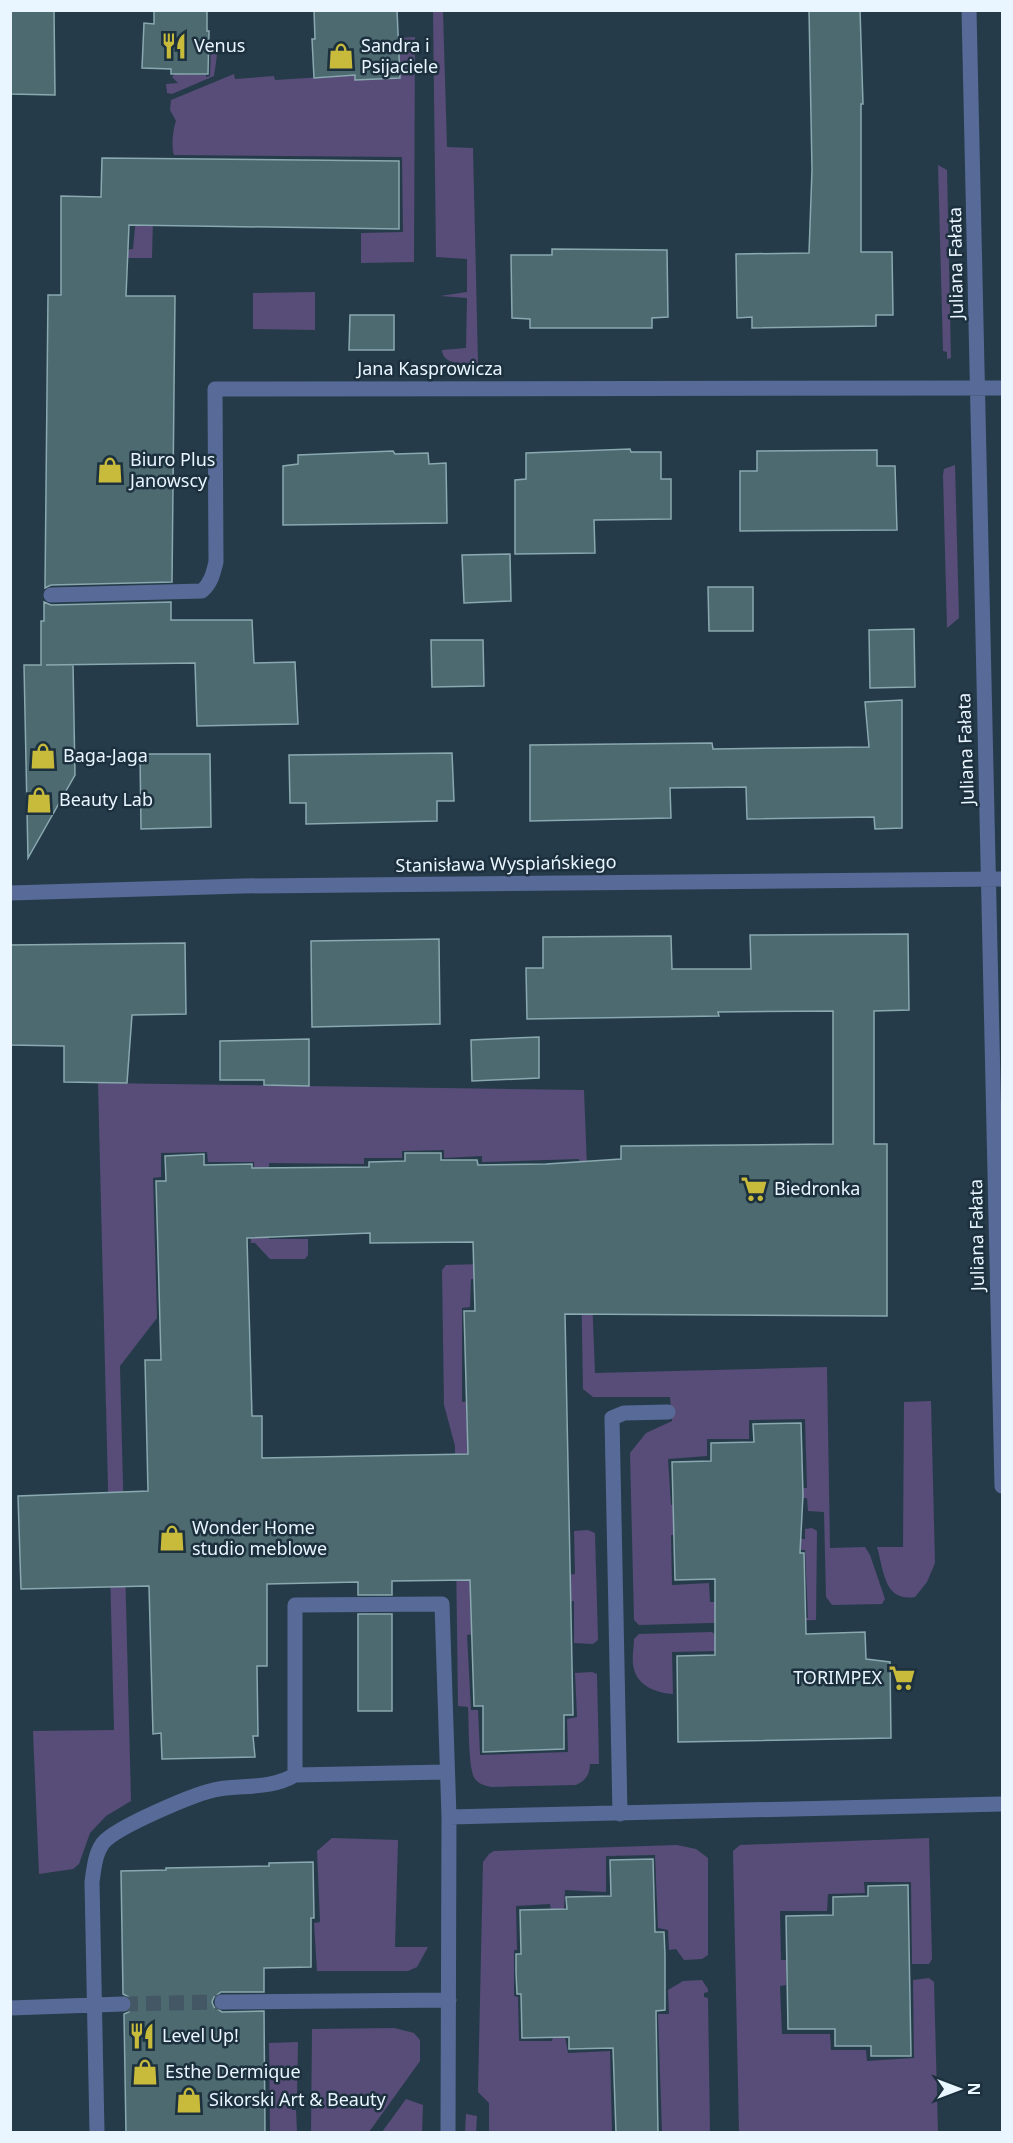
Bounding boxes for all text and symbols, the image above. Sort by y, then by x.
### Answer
restaurant icon: Venus [159,31,189,61]
place label: Venus [194,33,245,57]
place label: Sandra i Psijaciele [361,33,438,78]
shop icon: Sandra i Psijaciele [326,41,356,71]
street label: Juliana Fałata [942,207,968,321]
street label: Jana Kasprowicza [355,356,503,380]
place label: Biuro Plus Janowscy [128,447,215,492]
shop icon: Biuro Plus Janowscy [95,455,125,485]
street label: Juliana Fałata [951,693,979,807]
shop icon: Baga-Jaga [28,741,58,771]
place label: Baga-Jaga [63,743,148,767]
shop icon: Beauty Lab [24,785,54,815]
place label: Beauty Lab [59,787,153,811]
street label: Stanisława Wyspiańskiego [395,849,617,877]
supermarket icon: Biedronka [739,1174,769,1204]
place label: Biedronka [774,1176,860,1200]
street label: Juliana Fałata [963,1179,989,1293]
place label: Wonder Home studio meblowe [192,1515,327,1560]
shop icon: Wonder Home studio meblowe [157,1523,187,1553]
supermarket icon: TORIMPEX [887,1663,917,1693]
place label: TORIMPEX [793,1665,882,1689]
restaurant icon: Level Up! [127,2021,157,2051]
place label: Level Up! [162,2023,239,2047]
shop icon: Esthe Dermique [130,2057,160,2087]
place label: Esthe Dermique [165,2059,301,2083]
north arrow [929,2059,989,2119]
text: N [963,2082,985,2096]
shop icon: Sikorski Art & Beauty [174,2085,204,2115]
place label: Sikorski Art & Beauty [209,2087,387,2111]

